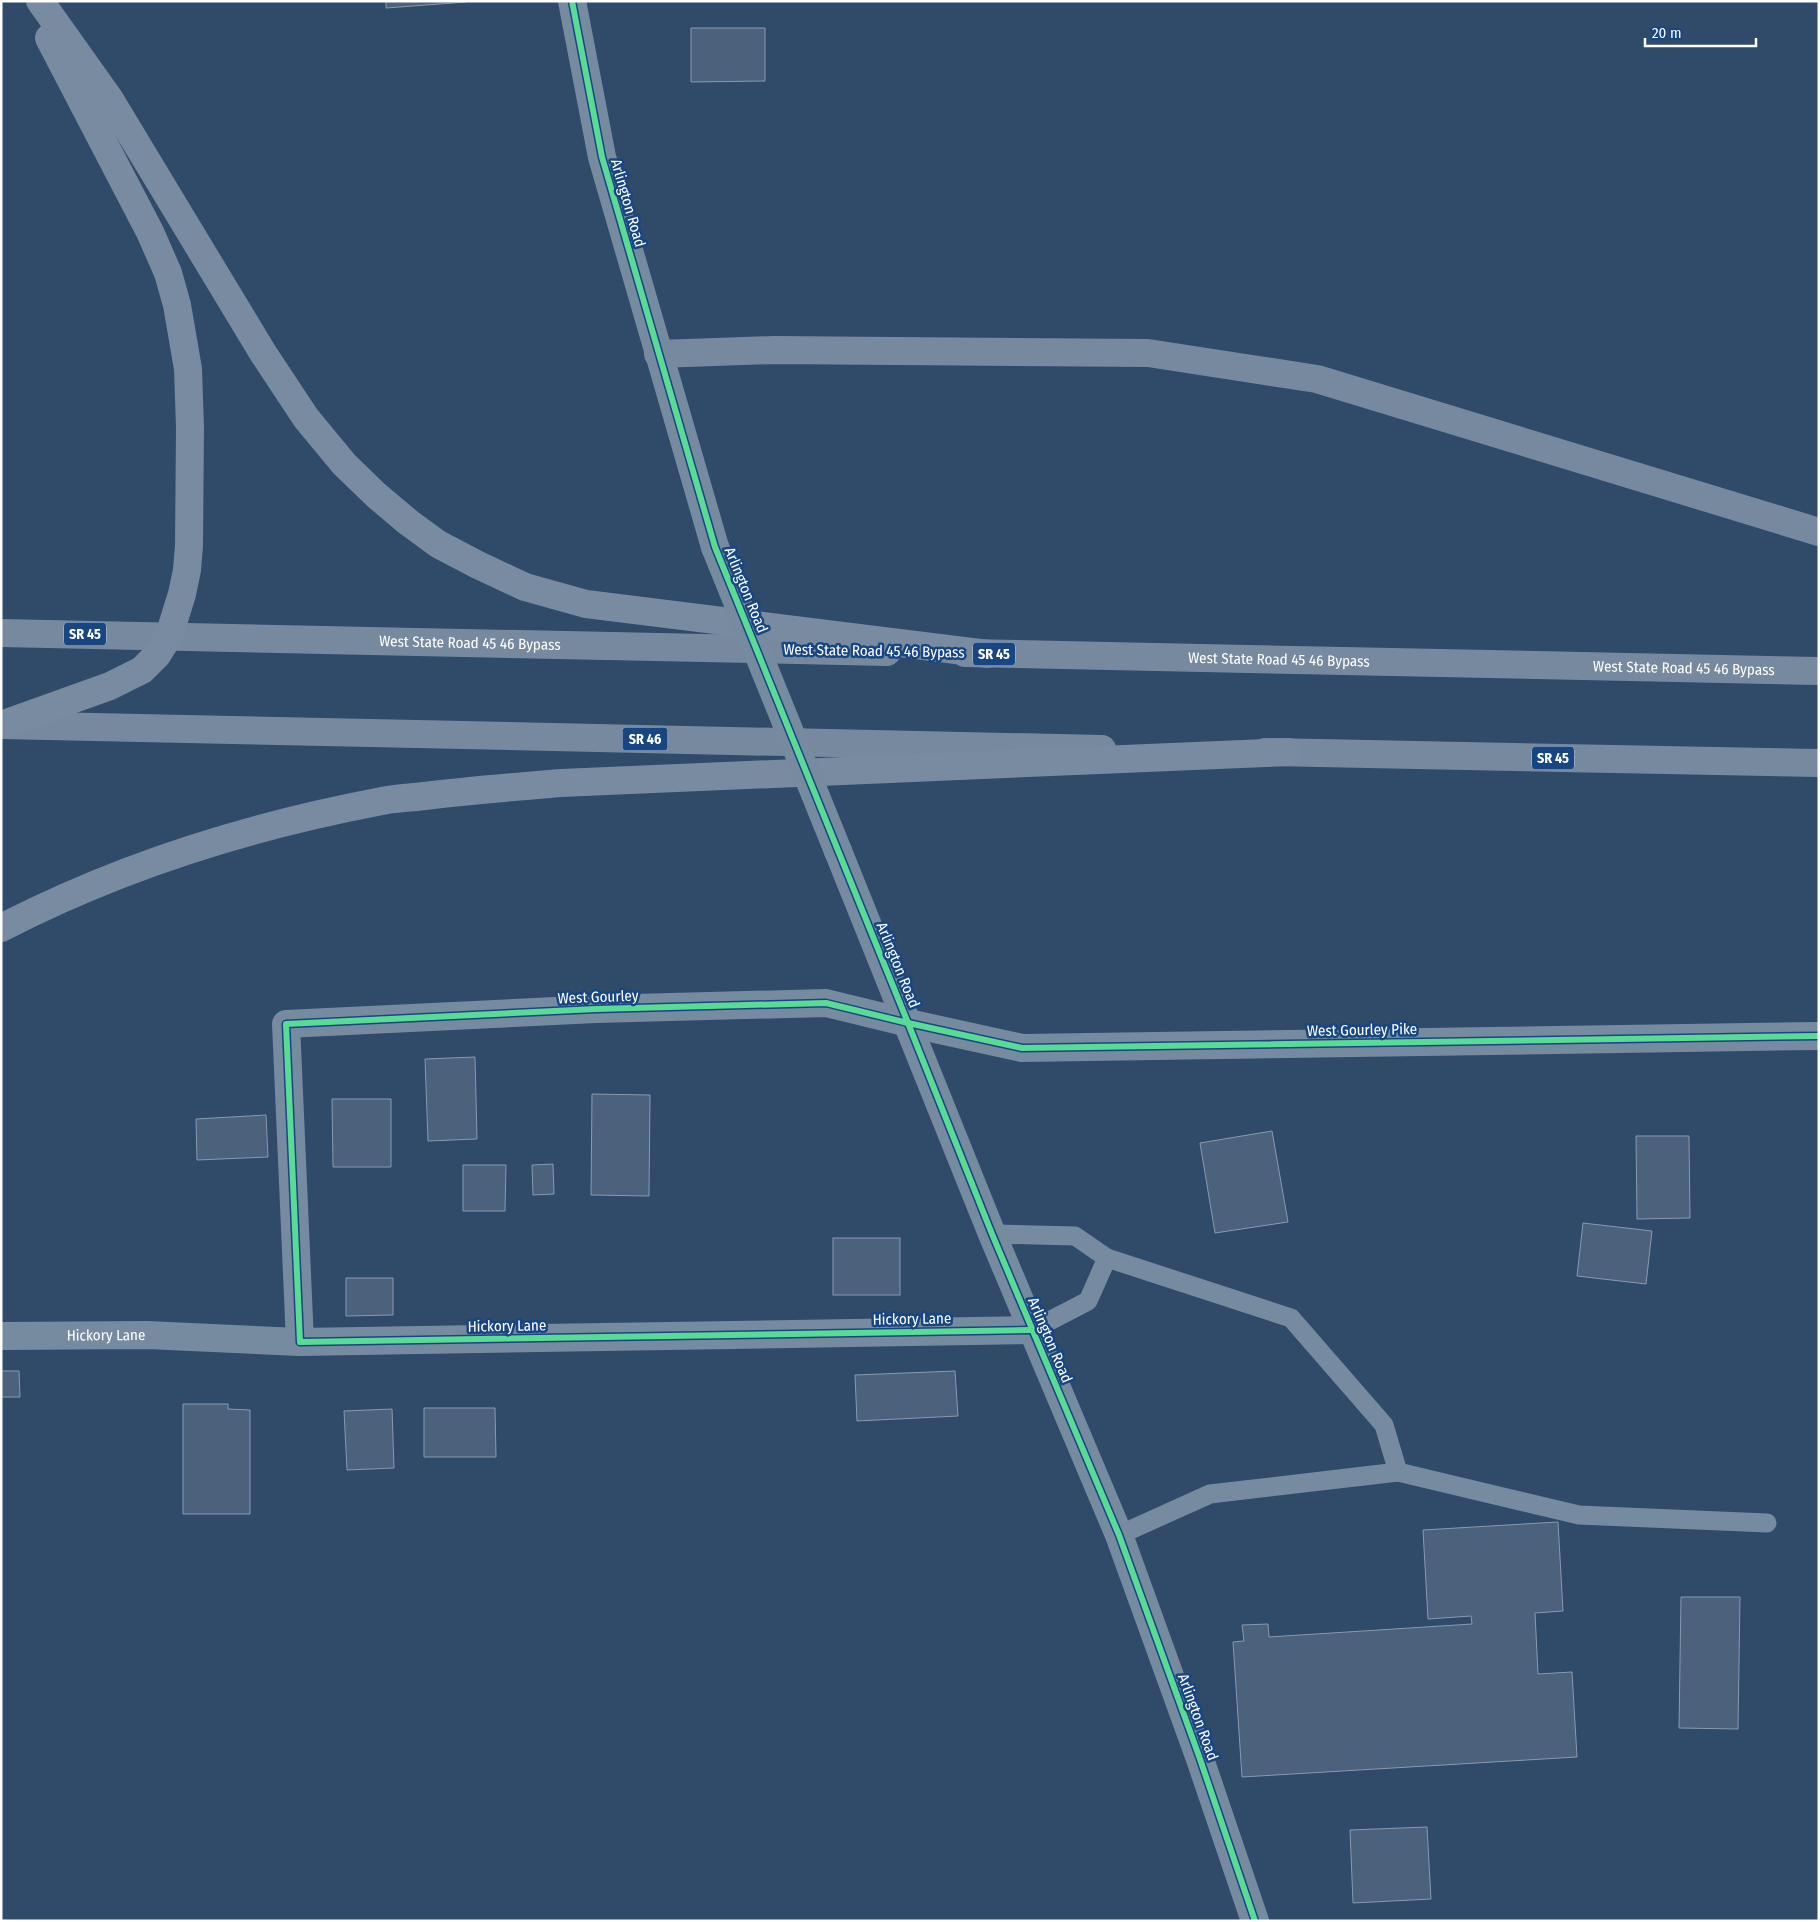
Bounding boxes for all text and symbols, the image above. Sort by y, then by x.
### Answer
scale bar [1645,15,1756,47]
text: 20 m [1652,24,1682,42]
street label: Arlington Road [607,157,649,249]
street label: Arlington Road [721,544,771,636]
road number: SR 45 [64,622,106,646]
street label: West State Road 45 46 Bypass [379,632,561,654]
street label: West State Road 45 46 Bypass [783,640,965,662]
road number: SR 45 [973,642,1015,666]
street label: West State Road 45 46 Bypass [1188,649,1370,671]
street label: West State Road 45 46 Bypass [1593,657,1775,679]
road number: SR 46 [622,728,668,751]
road number: SR 45 [1532,746,1574,770]
street label: Arlington Road [873,919,923,1011]
street label: West Gourley [557,987,639,1007]
street label: West Gourley Pike [1307,1020,1417,1040]
street label: Arlington Road [1024,1295,1076,1385]
street label: Hickory Lane [872,1309,952,1329]
street label: Hickory Lane [467,1316,547,1336]
street label: Hickory Lane [67,1326,145,1345]
street label: Arlington Road [1174,1671,1222,1763]

